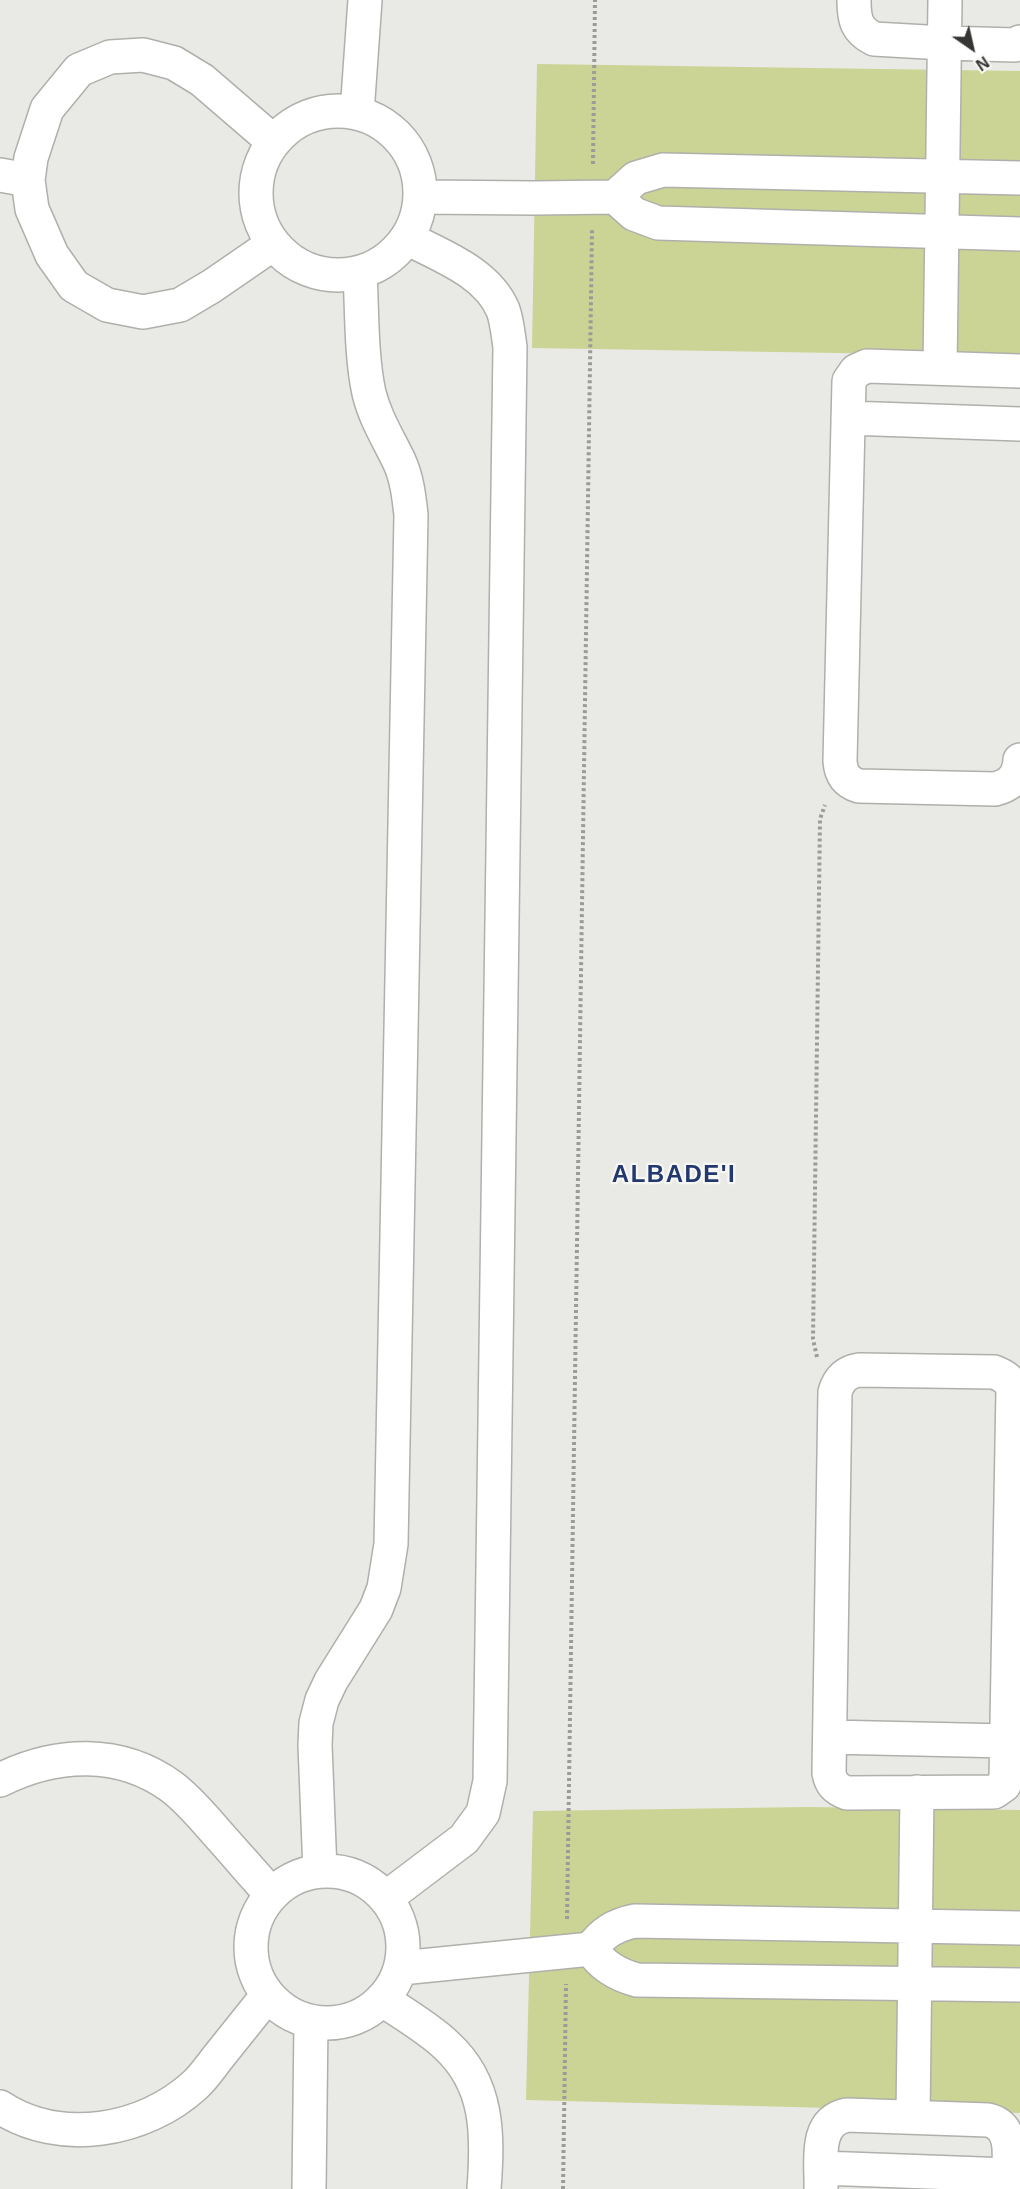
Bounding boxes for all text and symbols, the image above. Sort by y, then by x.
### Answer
north arrow [942,18,1002,78]
text: N [973,53,992,74]
district label: ALBADE'I [612,1161,736,1189]

